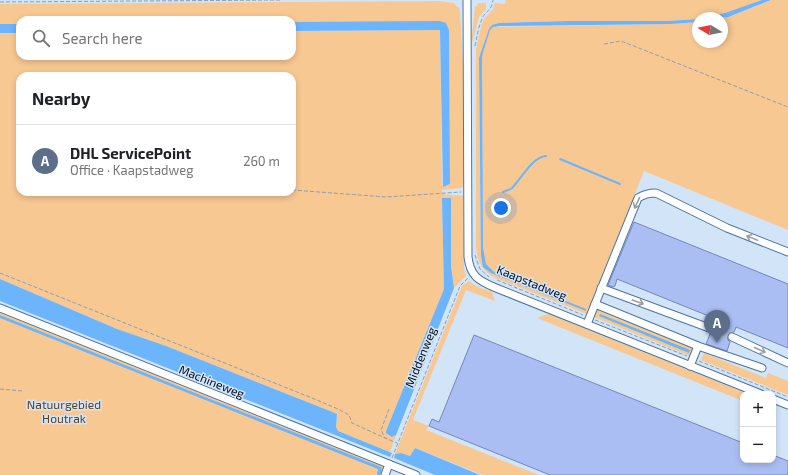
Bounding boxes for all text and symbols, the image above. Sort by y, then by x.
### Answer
north arrow [692,12,728,48]
search box [16,16,296,60]
icon: search [30,27,52,49]
text: Search here [62,29,143,47]
text: Nearby [32,88,90,108]
text: DHL ServicePoint [70,144,191,162]
text: A [41,153,49,169]
text: 260 m [243,153,280,169]
text: Office · Kaapstadweg [70,162,193,178]
one-way arrow [633,197,640,209]
your location [491,198,511,218]
one-way arrow [746,233,758,241]
street label: Kaapstadweg [495,262,569,303]
one-way arrow [632,298,644,306]
pin: A [704,310,730,343]
street label: Middenweg [402,325,439,389]
one-way arrow [754,347,766,354]
street label: Machineweg [177,362,247,401]
map controls [740,391,776,463]
button: + [740,391,776,427]
park label: Natuurgebied Houtrak [27,397,101,425]
button: − [740,427,776,463]

